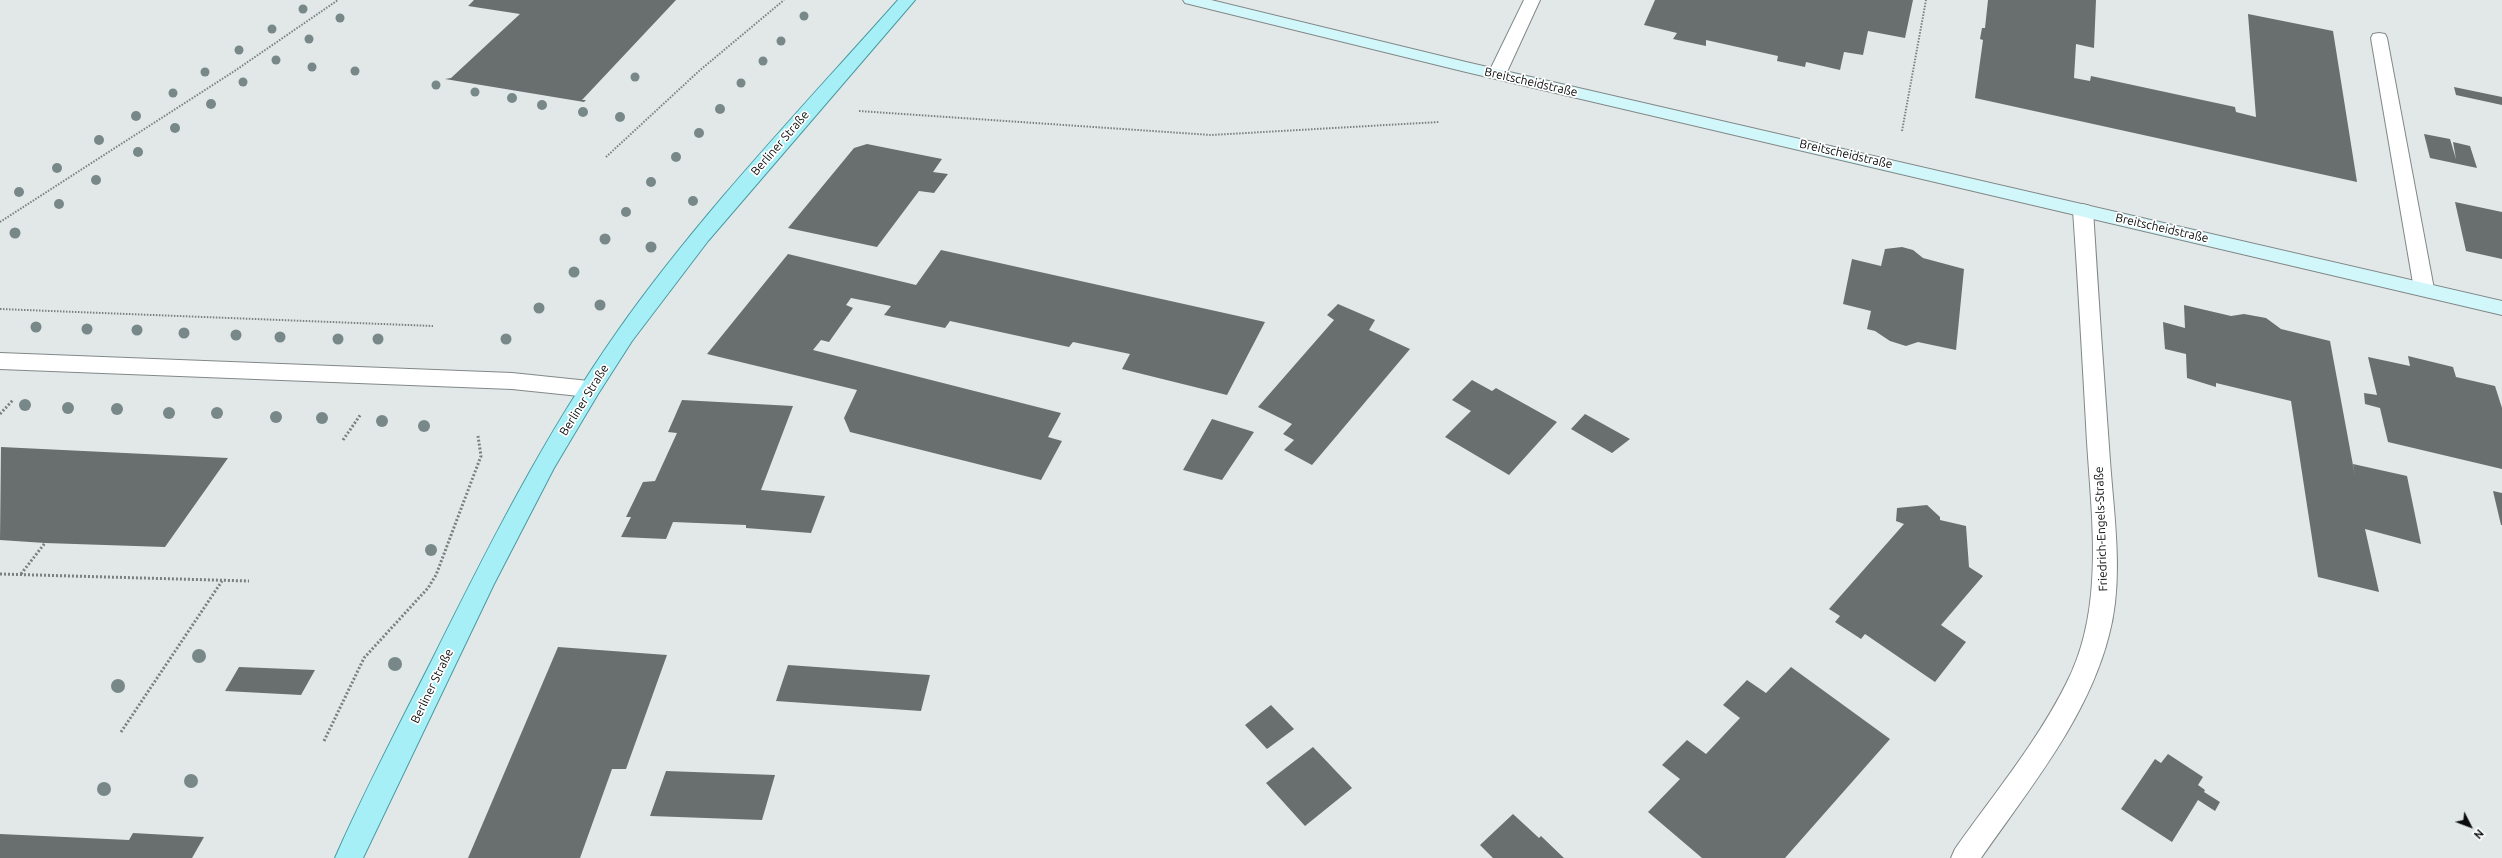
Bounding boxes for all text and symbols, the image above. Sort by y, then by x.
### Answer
street label: Breitscheidstraße [1483,64,1579,100]
street label: Berliner Straße [748,108,812,178]
street label: Breitscheidstraße [1798,136,1894,172]
street label: Breitscheidstraße [2114,210,2210,246]
street label: Berliner Straße [556,362,612,438]
street label: Friedrich-Engels-Straße [2092,466,2110,592]
street label: Berliner Straße [408,646,456,726]
north arrow [2450,806,2490,846]
text: N [2472,827,2486,841]

